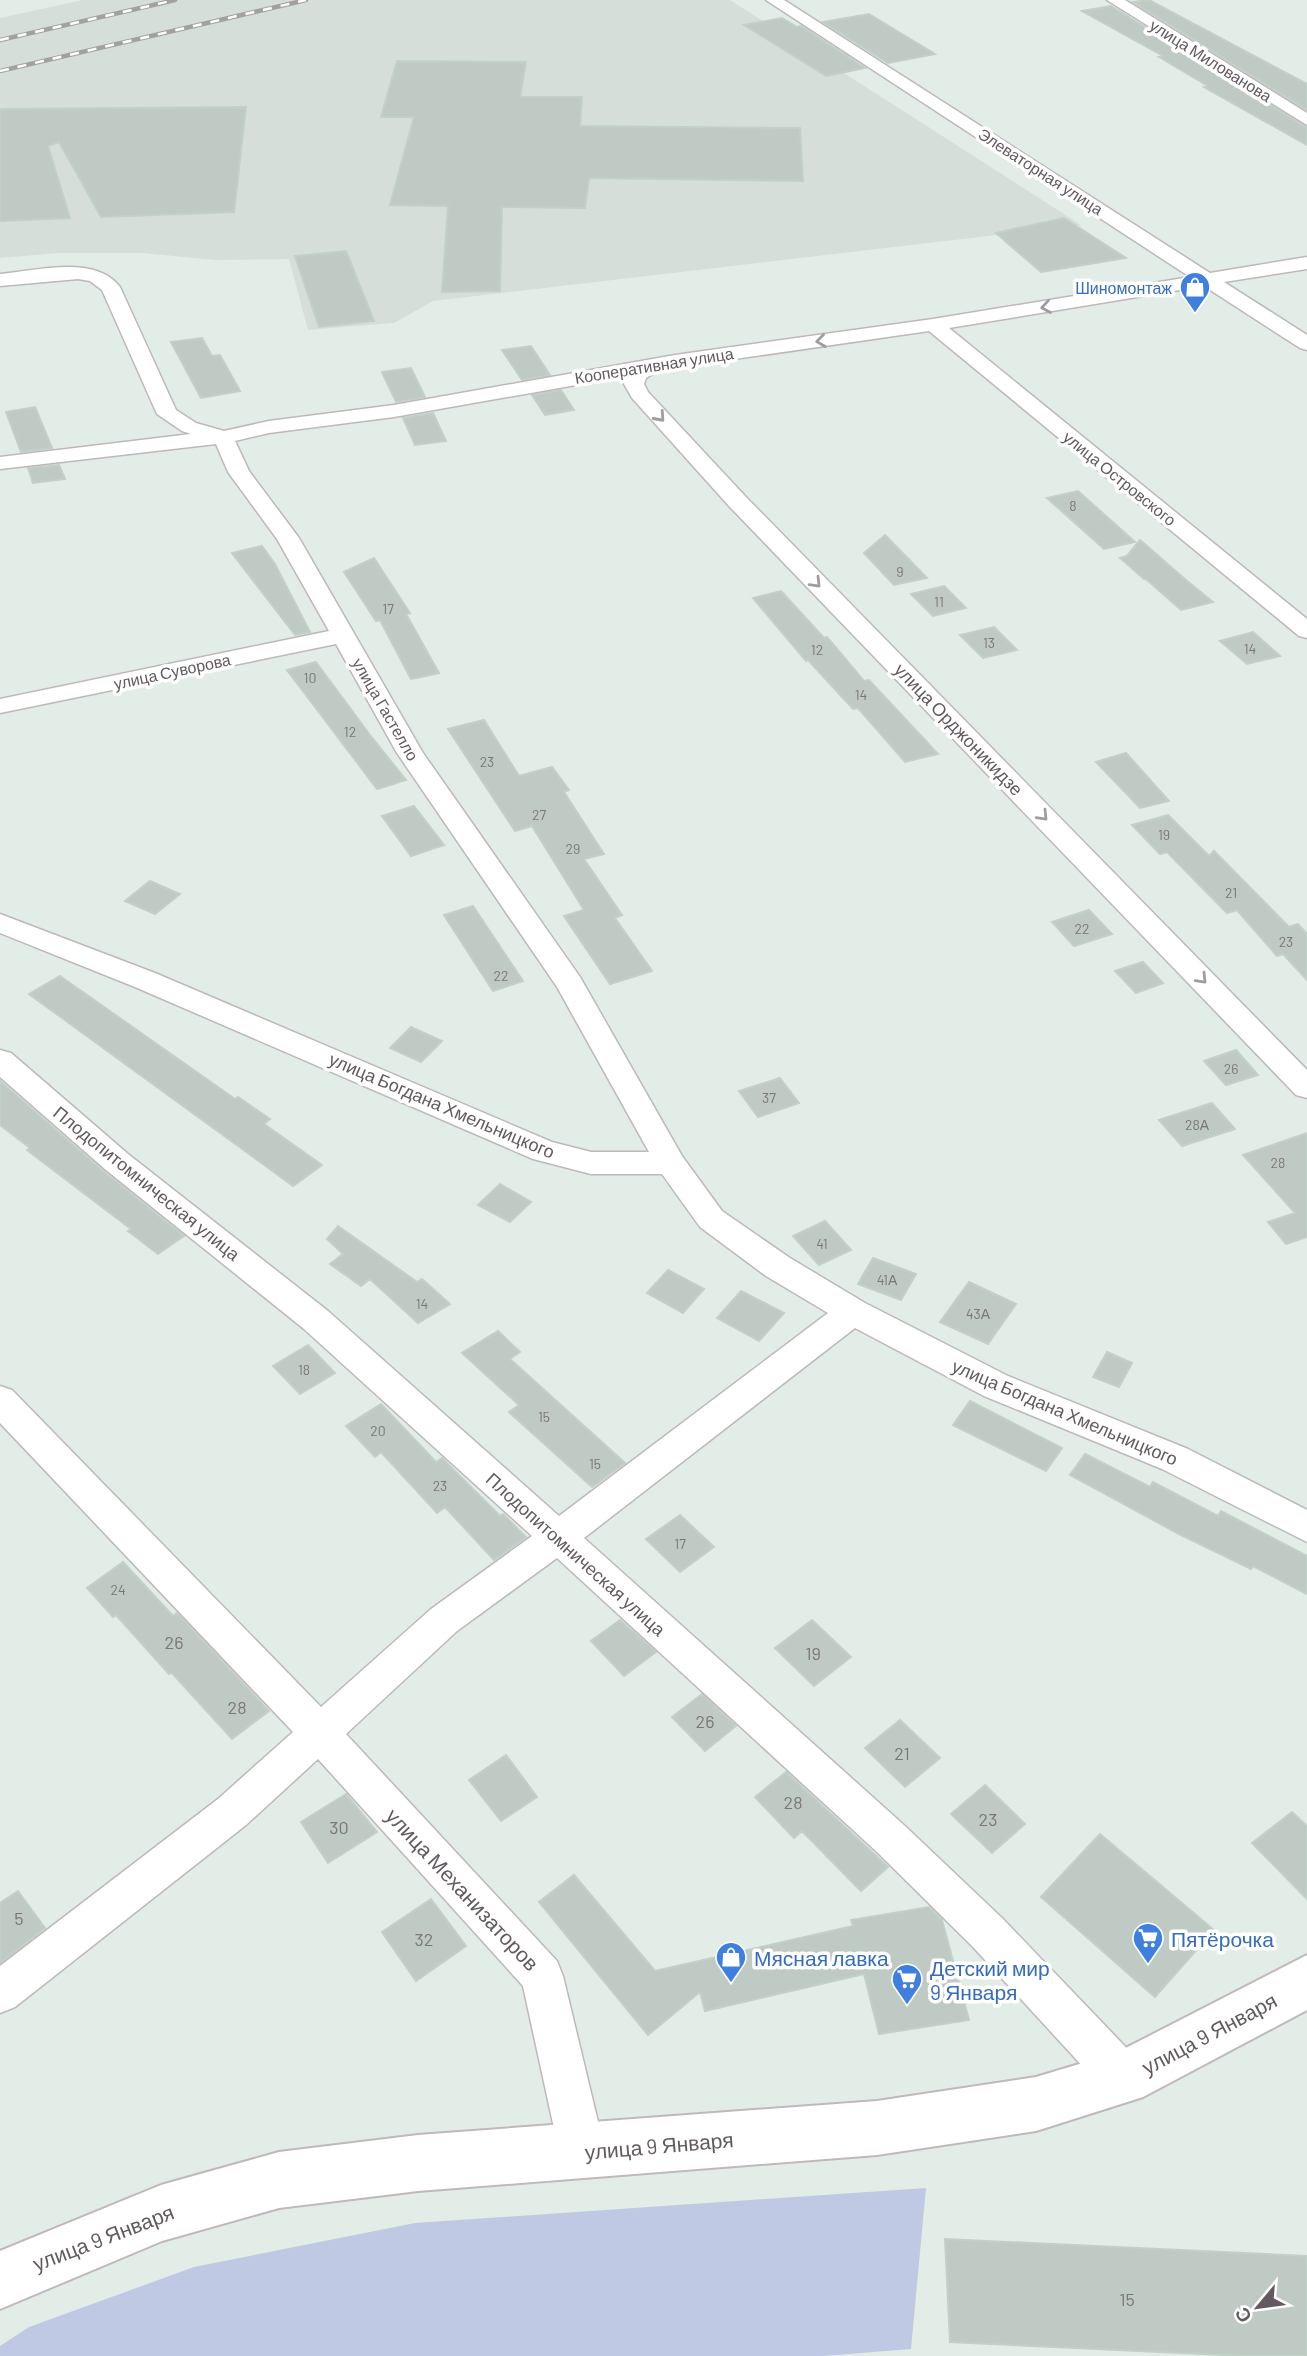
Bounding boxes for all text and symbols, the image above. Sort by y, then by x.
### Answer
street label: улица Милованова [1147,15,1275,105]
street label: Элеваторная улица [975,124,1107,218]
shop icon: Шиномонтаж [1178,270,1212,314]
place label: Шиномонтаж [1075,278,1172,297]
one-way arrow [1041,299,1052,314]
one-way arrow [816,333,827,348]
street label: Кооперативная улица [573,343,735,387]
one-way arrow [652,409,665,422]
street label: улица Островского [1060,427,1180,529]
house number: 8 [1069,497,1077,514]
house number: 9 [896,563,904,580]
one-way arrow [808,574,821,587]
house number: 11 [934,593,944,610]
house number: 17 [382,600,394,617]
house number: 13 [983,634,995,651]
house number: 14 [1244,640,1256,657]
house number: 12 [811,641,823,658]
street label: улица Суворова [112,649,232,693]
street label: улица Гастелло [349,654,423,764]
street label: улица Орджоникидзе [890,658,1028,800]
house number: 10 [304,669,316,686]
house number: 14 [855,686,867,703]
house number: 12 [344,723,356,740]
house number: 23 [480,753,494,770]
house number: 27 [532,806,546,823]
one-way arrow [1035,808,1048,821]
house number: 19 [1158,826,1170,843]
house number: 29 [566,840,580,857]
house number: 21 [1225,884,1237,901]
house number: 22 [1074,920,1090,937]
house number: 23 [1279,933,1293,950]
house number: 22 [493,967,509,984]
one-way arrow [1193,971,1206,984]
street label: улица Богдана Хмельницкого [326,1047,558,1163]
house number: 26 [1224,1060,1238,1077]
house number: 37 [762,1089,776,1106]
street label: Плодопитомническая улица [49,1101,245,1266]
house number: 28А [1185,1116,1210,1133]
house number: 28 [1271,1154,1285,1171]
house number: 41 [816,1235,828,1252]
house number: 41А [877,1271,898,1288]
house number: 14 [416,1295,428,1312]
house number: 43А [966,1305,991,1322]
street label: улица Богдана Хмельницкого [949,1354,1181,1470]
house number: 18 [298,1361,310,1378]
house number: 15 [538,1408,550,1425]
house number: 20 [370,1422,386,1439]
house number: 15 [589,1455,601,1472]
street label: Плодопитомническая улица [482,1468,671,1641]
house number: 23 [433,1477,447,1494]
house number: 17 [674,1535,686,1552]
house number: 24 [110,1581,126,1598]
house number: 26 [165,1631,183,1653]
house number: 19 [805,1642,821,1664]
house number: 28 [227,1696,247,1718]
house number: 26 [696,1710,714,1732]
house number: 21 [894,1742,910,1764]
house number: 28 [783,1791,803,1813]
street label: улица Механизаторов [381,1803,545,1975]
house number: 23 [979,1808,997,1830]
house number: 30 [329,1816,349,1838]
house number: 5 [14,1907,24,1929]
supermarket icon: Пятёрочка [1131,1921,1165,1965]
place label: Пятёрочка [1171,1926,1274,1951]
house number: 32 [415,1928,433,1950]
shop icon: Мясная лавка [714,1940,748,1984]
place label: Мясная лавка [754,1945,889,1970]
place label: Детский мир 9 Января [930,1955,1050,2004]
supermarket icon: Детский мир 9 Января [890,1962,924,2006]
street label: улица 9 Января [1137,1987,1281,2079]
street label: улица 9 Января [584,2126,734,2164]
street label: улица 9 Января [29,2199,177,2275]
north arrow [1223,2272,1293,2342]
house number: 15 [1119,2288,1135,2310]
text: С [1229,2304,1256,2327]

